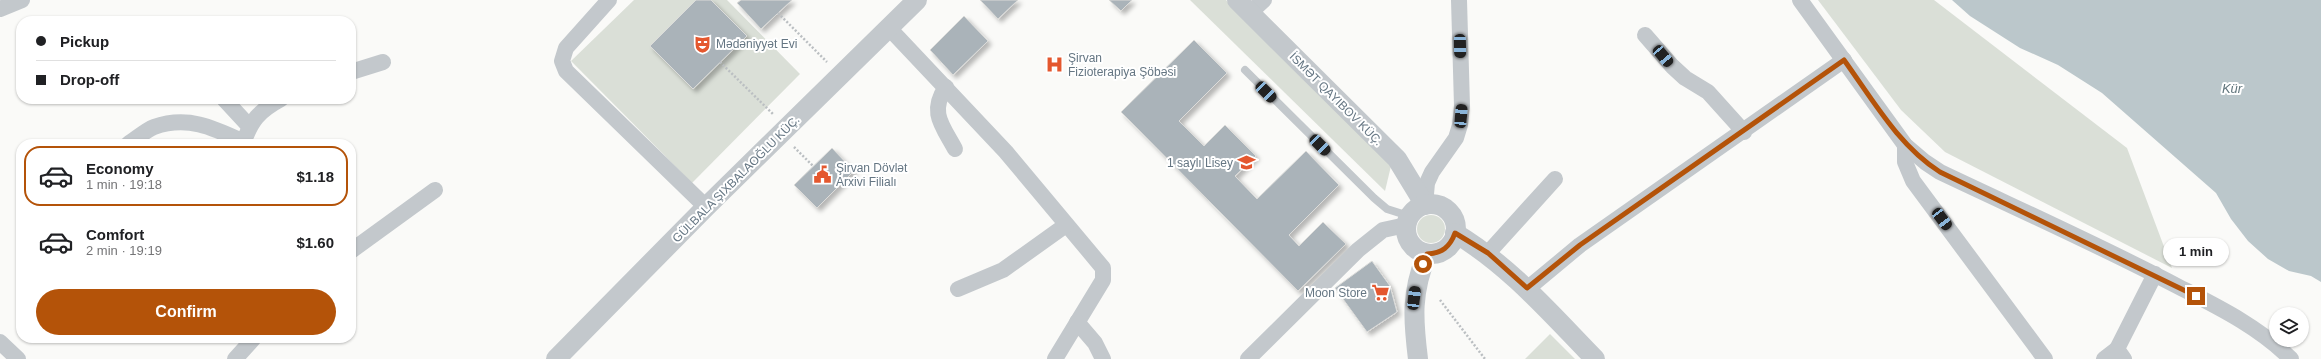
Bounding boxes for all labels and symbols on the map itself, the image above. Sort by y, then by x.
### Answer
theatre icon: Mədəniyyət Evi [693,34,713,54]
car [1454,34,1466,58]
place label: Mədəniyyət Evi [716,37,797,51]
car [1651,43,1675,69]
street label: İSMƏT QAYIBOV KÜÇ. [1287,50,1385,148]
place label: Şirvan Fizioterapiya Şöbəsi [1068,51,1176,79]
hospital icon: Şirvan Fizioterapiya Şöbəsi [1045,55,1065,75]
car [1253,79,1279,105]
water label: Kür [2222,81,2243,96]
car [1454,104,1468,128]
street label: GÜLBALA ŞIXBALAOĞLU KÜÇ. [669,112,802,245]
car [1307,132,1333,158]
school or university icon: 1 saylı Lisey [1236,153,1256,173]
place label: 1 saylı Lisey [1167,156,1233,170]
place label: Şirvan Dövlət Arxivi Filialı [836,161,908,189]
public building icon: Şirvan Dövlət Arxivi Filialı [813,165,833,185]
car [1930,206,1954,232]
callout: 1 min [2163,238,2229,266]
route start [1414,255,1432,273]
supermarket icon: Moon Store [1370,283,1390,303]
car [1407,285,1421,311]
place label: Moon Store [1305,286,1367,300]
route end [2187,287,2205,305]

